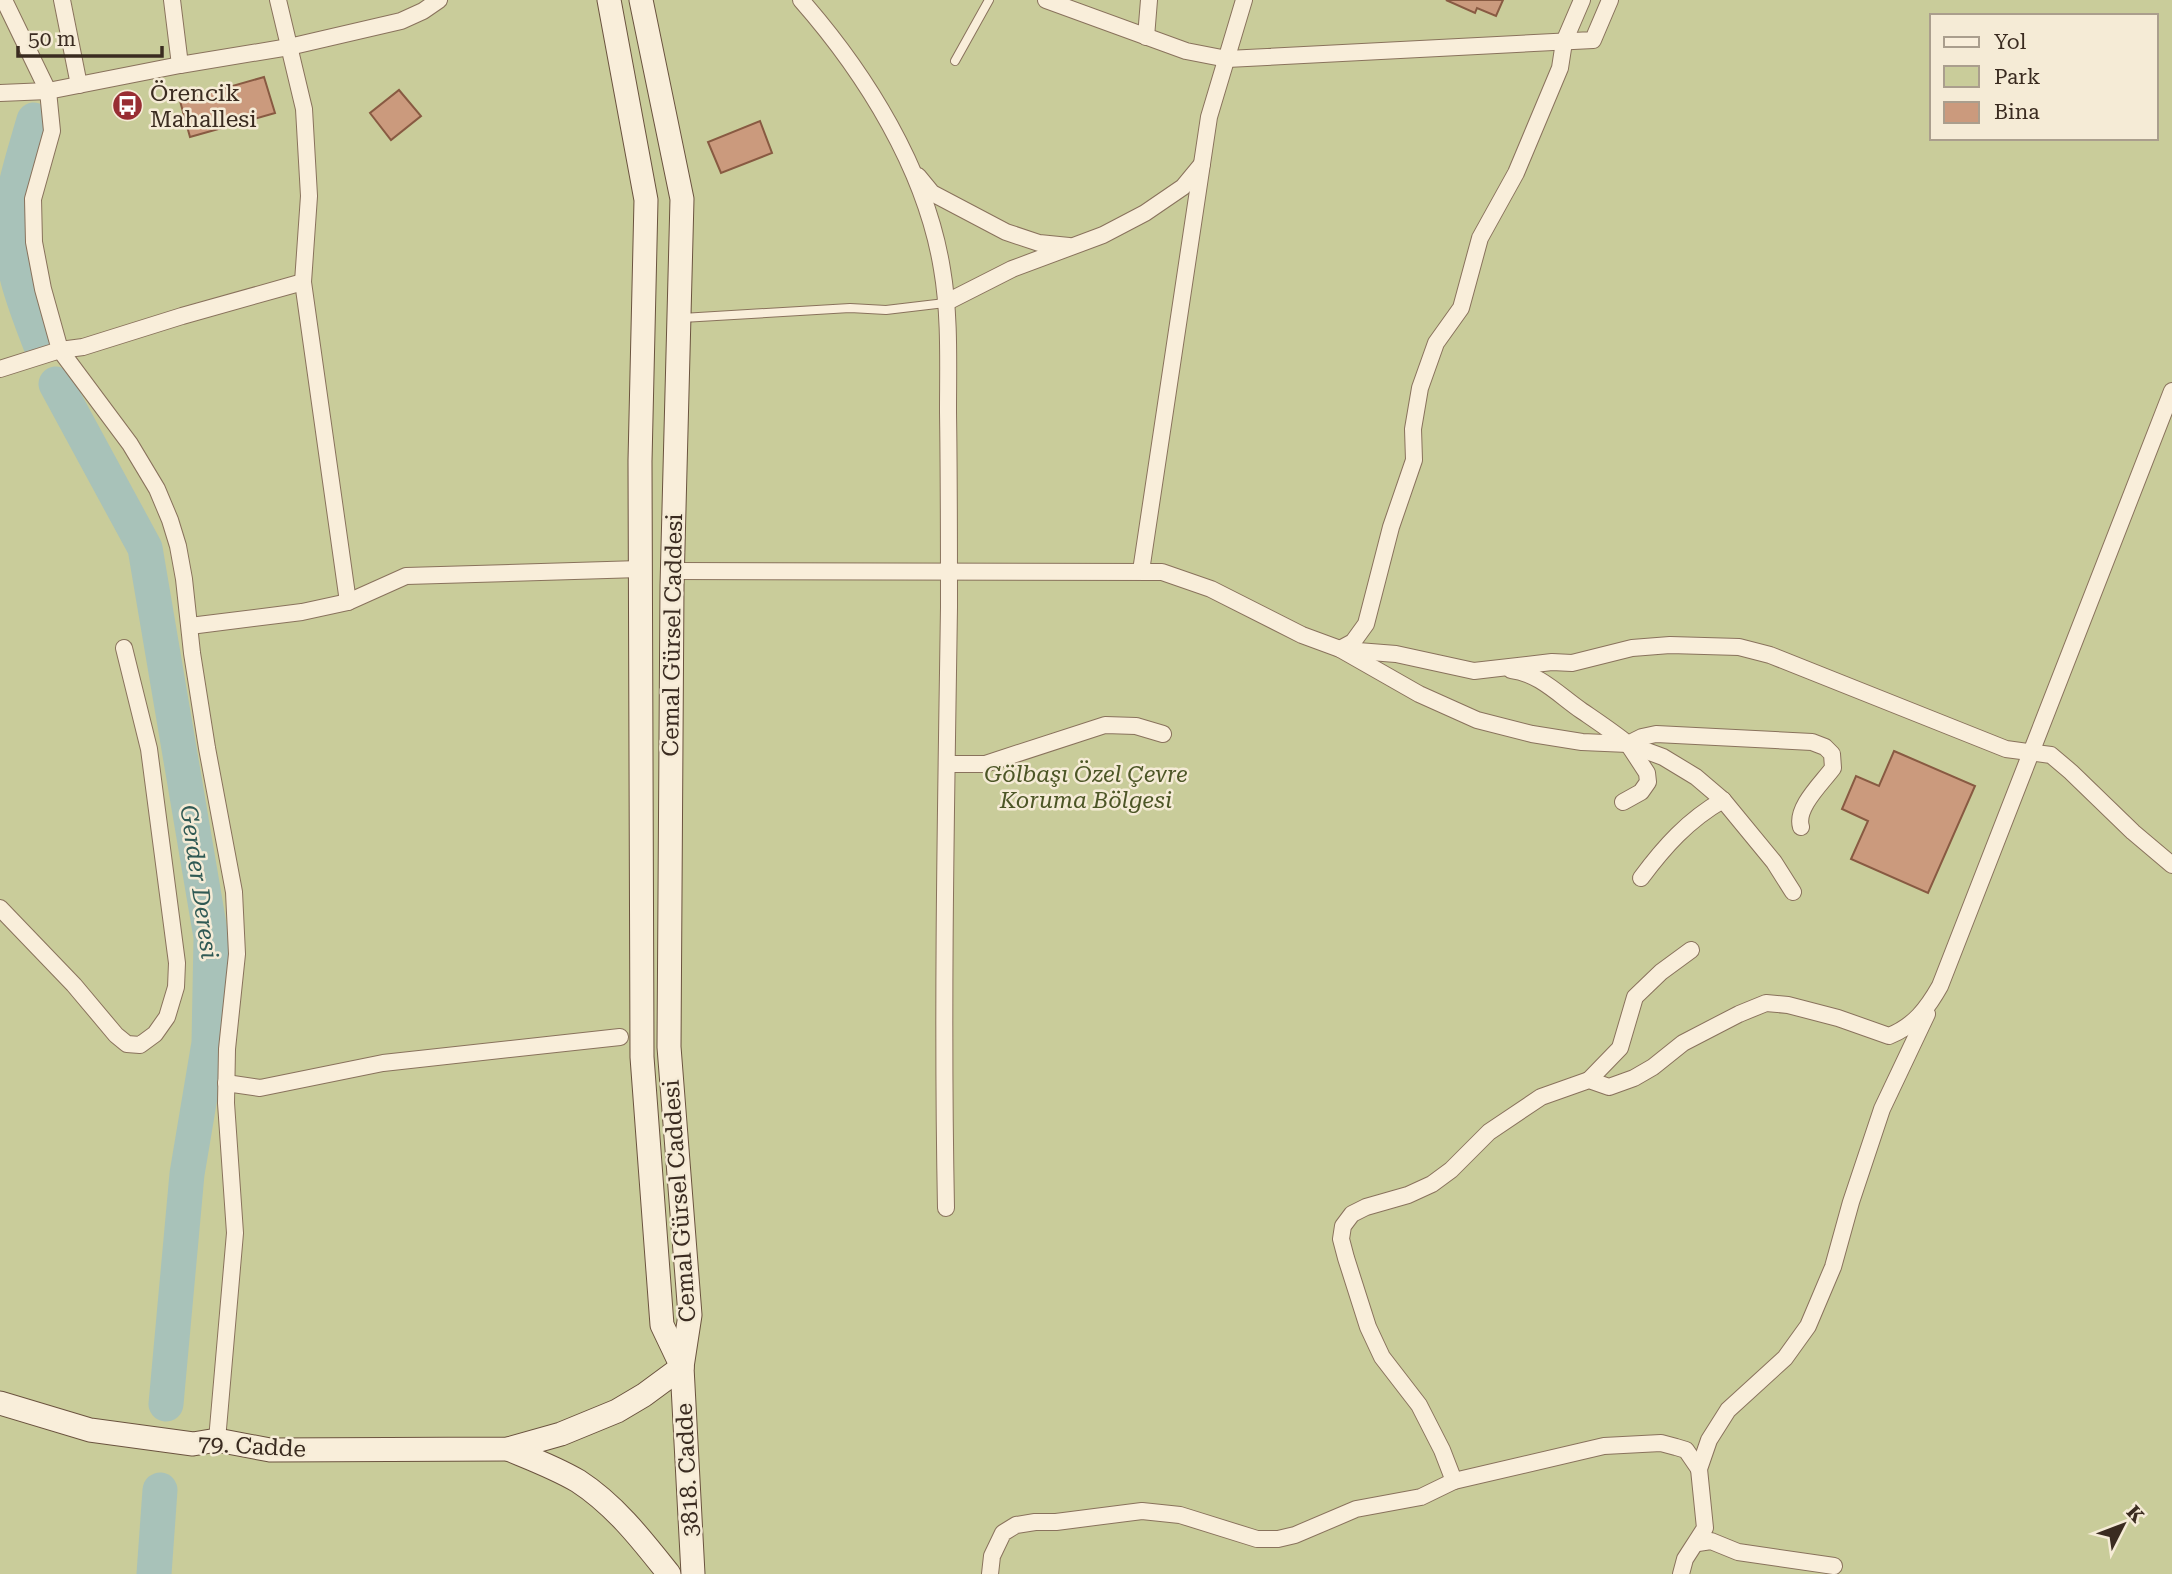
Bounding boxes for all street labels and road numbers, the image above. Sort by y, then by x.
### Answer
street label: Cemal Gürsel Caddesi [657,513,688,757]
street label: Cemal Gürsel Caddesi [658,1079,701,1323]
street label: 3818. Cadde [671,1402,704,1538]
street label: 79. Cadde [197,1430,307,1463]

